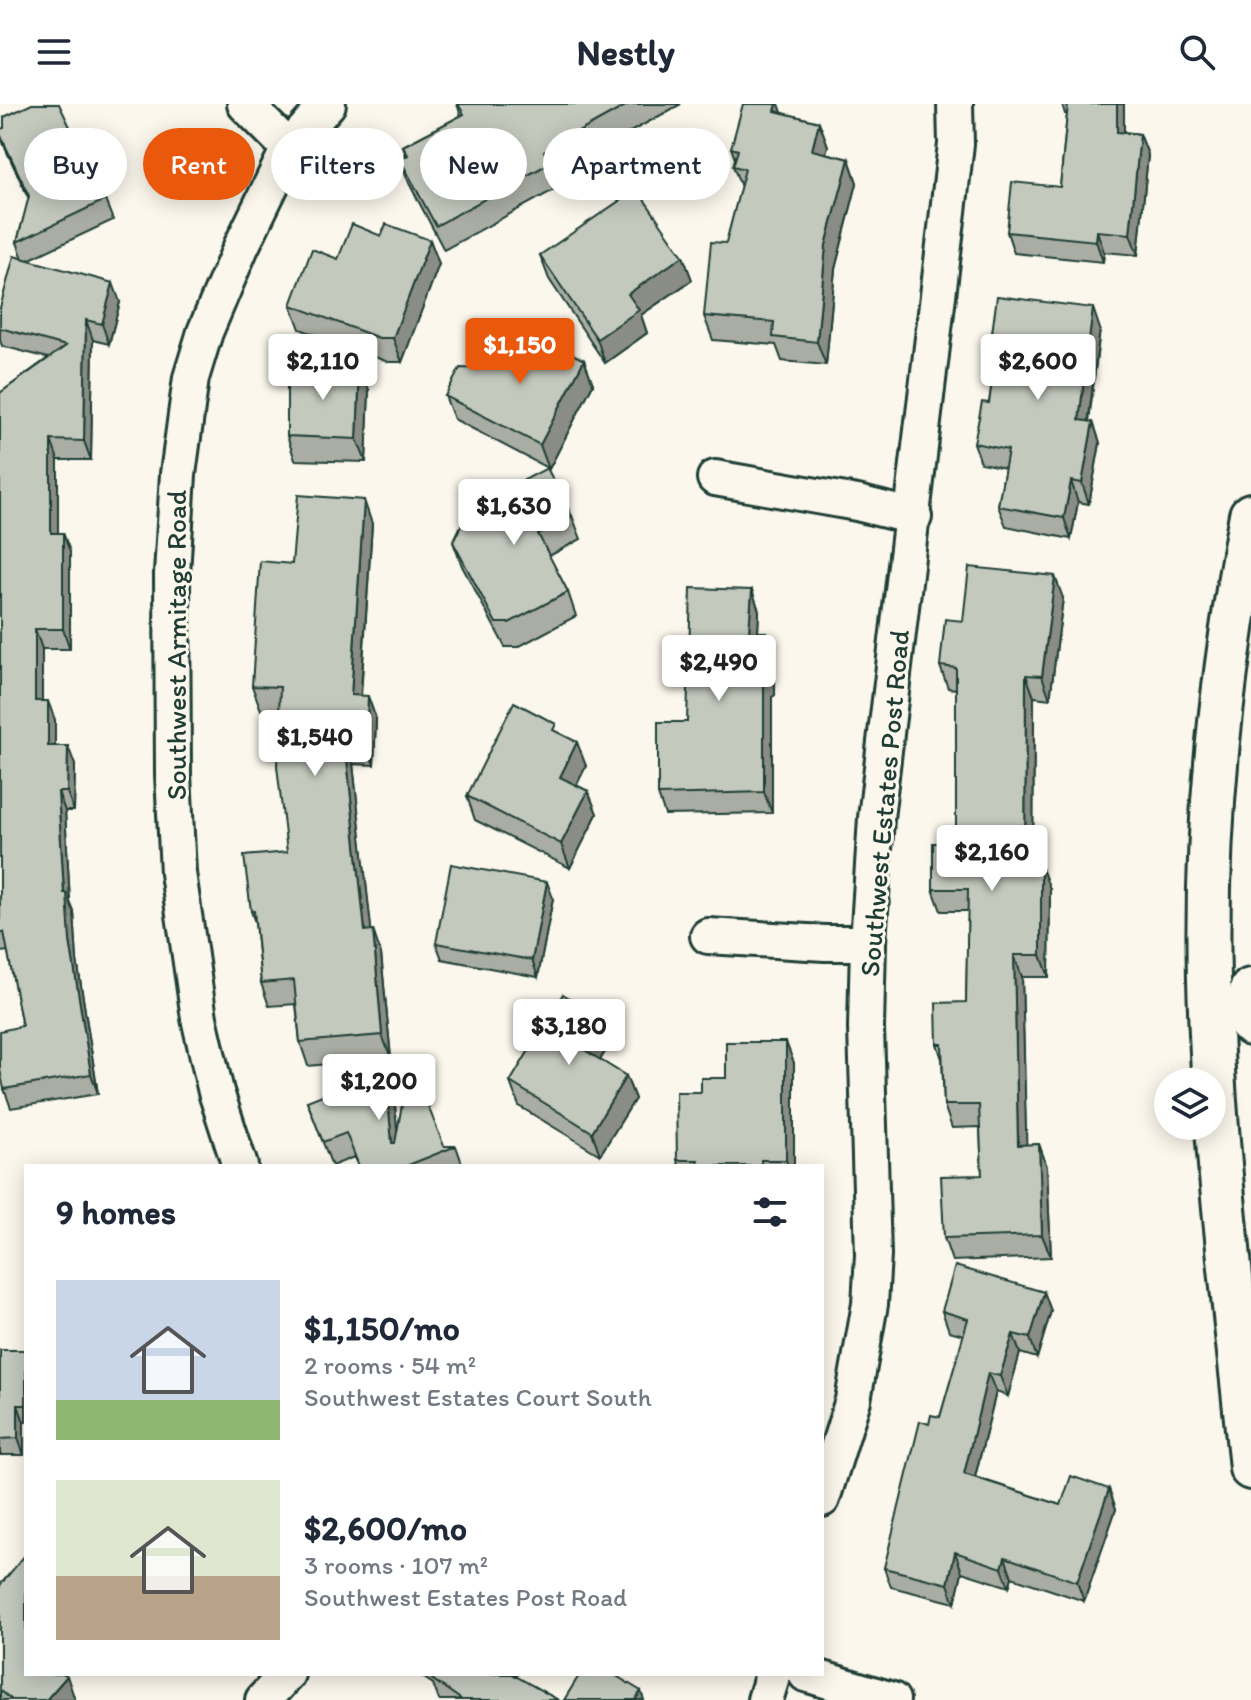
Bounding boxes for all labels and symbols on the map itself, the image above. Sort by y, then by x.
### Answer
pin: $1,150 [455,318,585,386]
pin: $2,110 [258,334,388,402]
pin: $2,600 [973,334,1103,402]
pin: $1,630 [449,479,579,547]
street label: Southwest Armitage Road [159,489,193,800]
street label: Southwest Estates Post Road [852,628,916,978]
pin: $2,490 [654,635,784,703]
pin: $1,540 [250,710,380,778]
pin: $2,160 [927,825,1057,893]
pin: $3,180 [504,999,634,1067]
pin: $1,200 [314,1054,444,1122]

